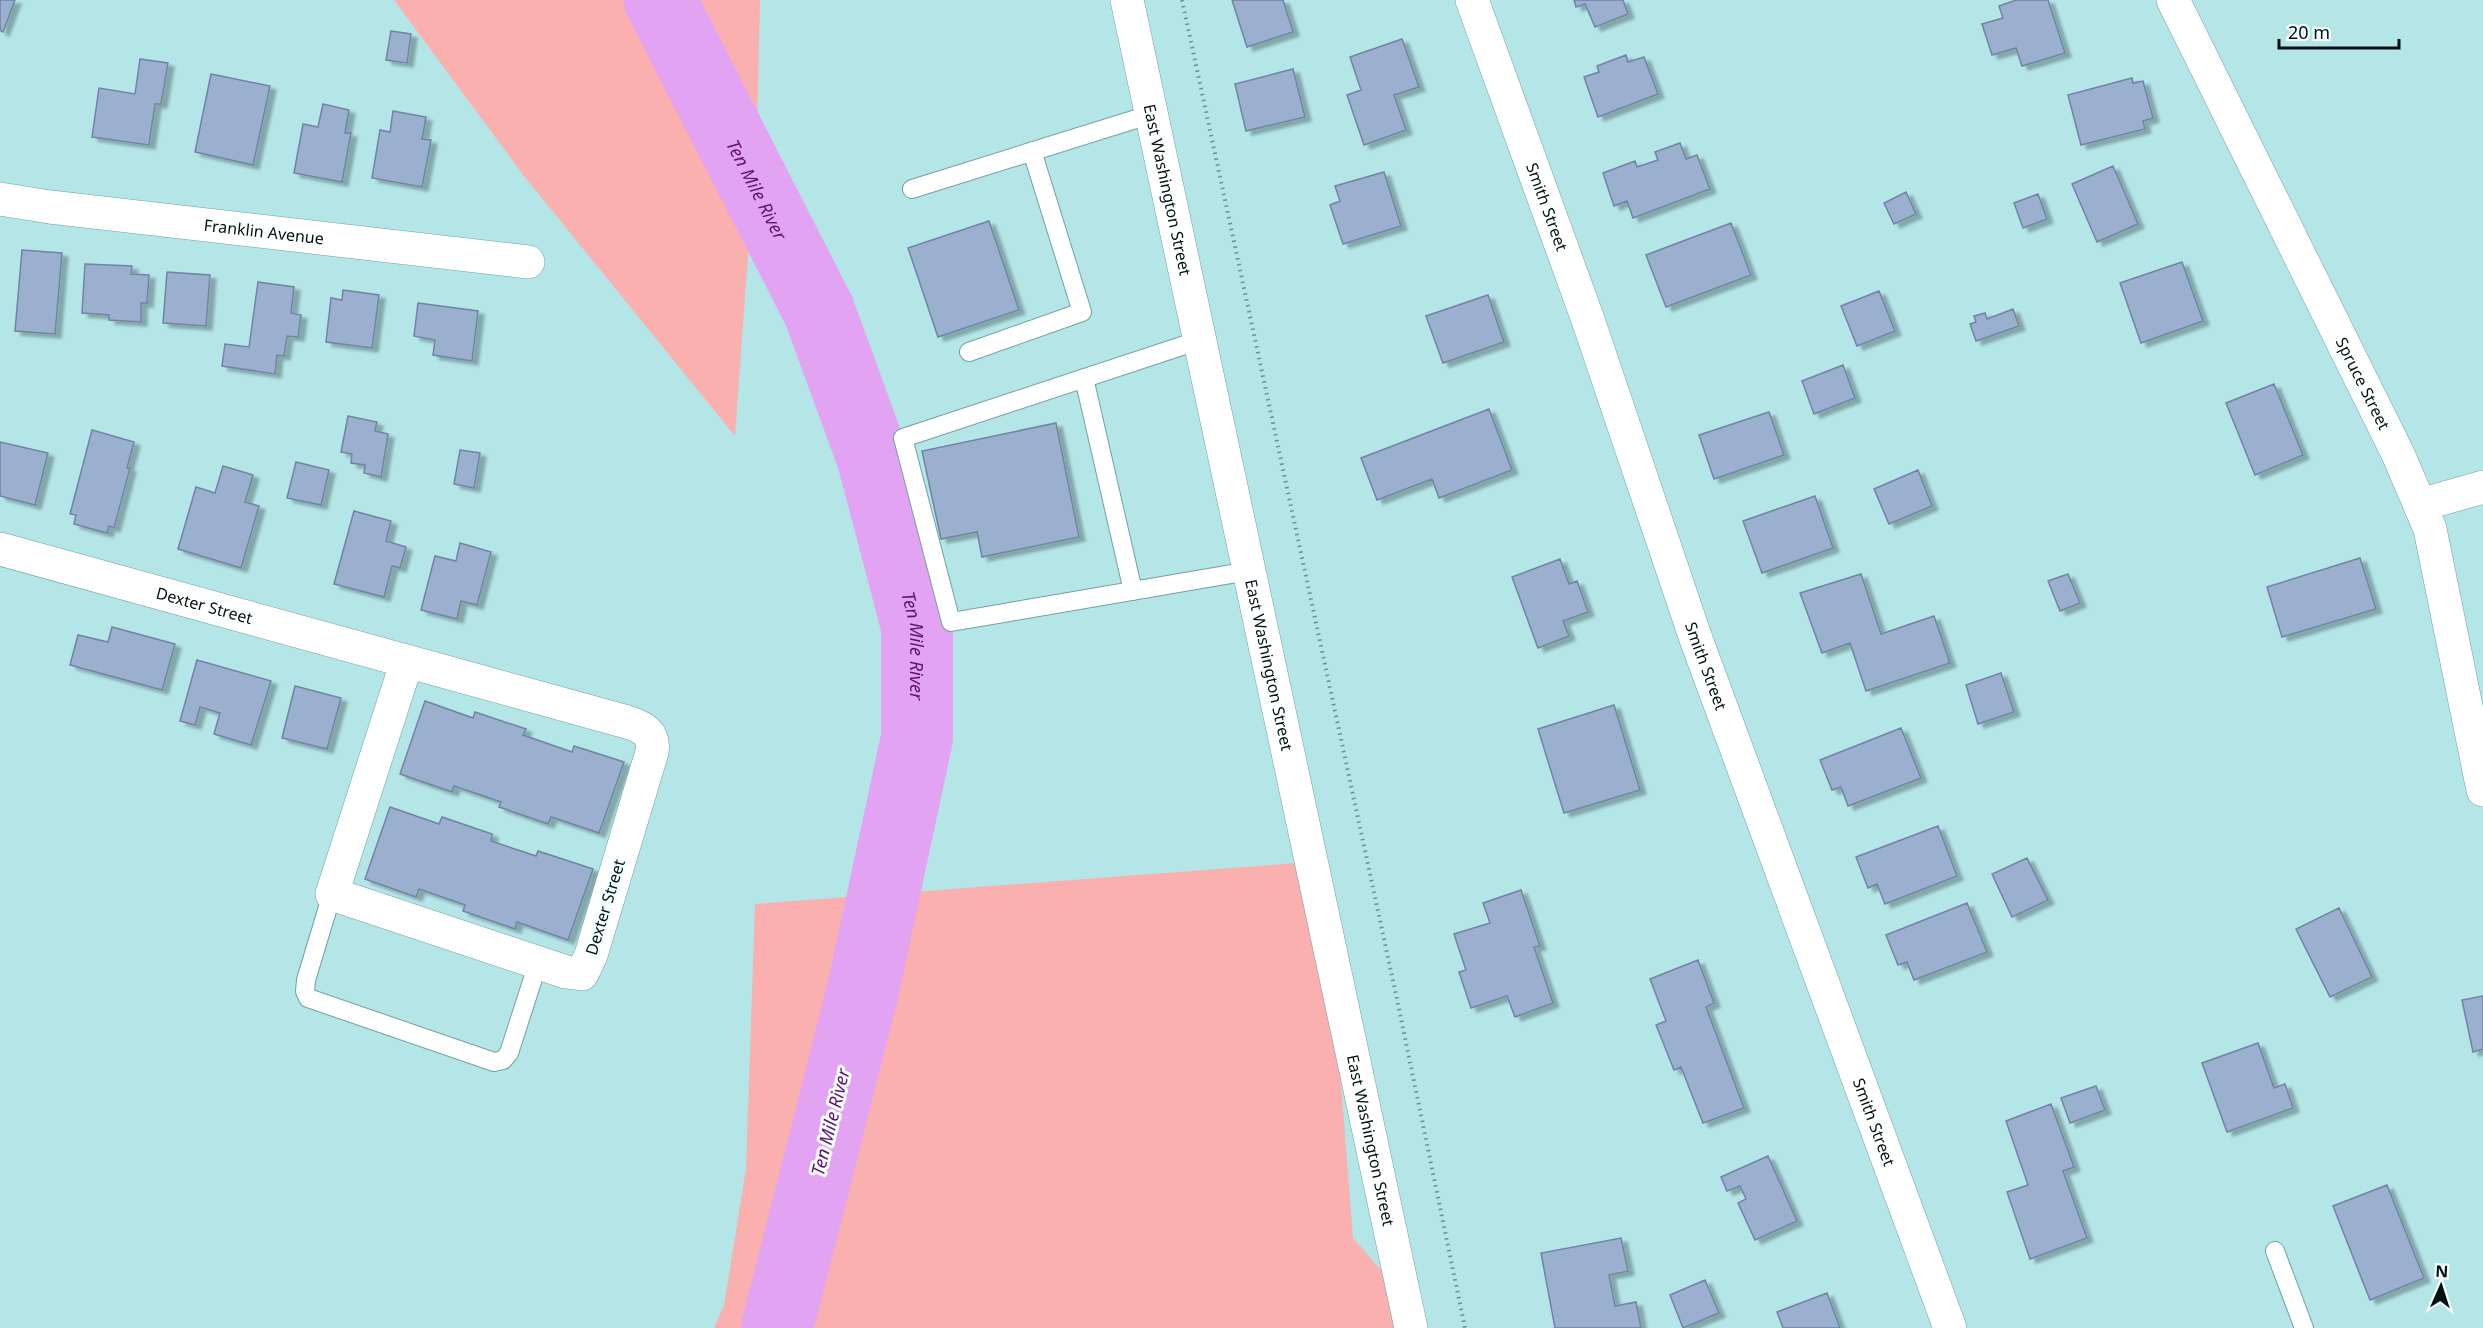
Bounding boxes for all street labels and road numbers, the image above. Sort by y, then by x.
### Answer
street label: East Washington Street [1139,102,1197,278]
street label: Smith Street [1521,160,1573,254]
street label: Franklin Avenue [203,214,325,249]
street label: Spruce Street [2331,333,2395,434]
street label: East Washington Street [1240,577,1298,753]
street label: Dexter Street [154,582,255,629]
street label: Smith Street [1680,619,1732,713]
street label: Dexter Street [580,856,630,958]
street label: East Washington Street [1342,1052,1400,1228]
street label: Smith Street [1848,1075,1900,1169]

